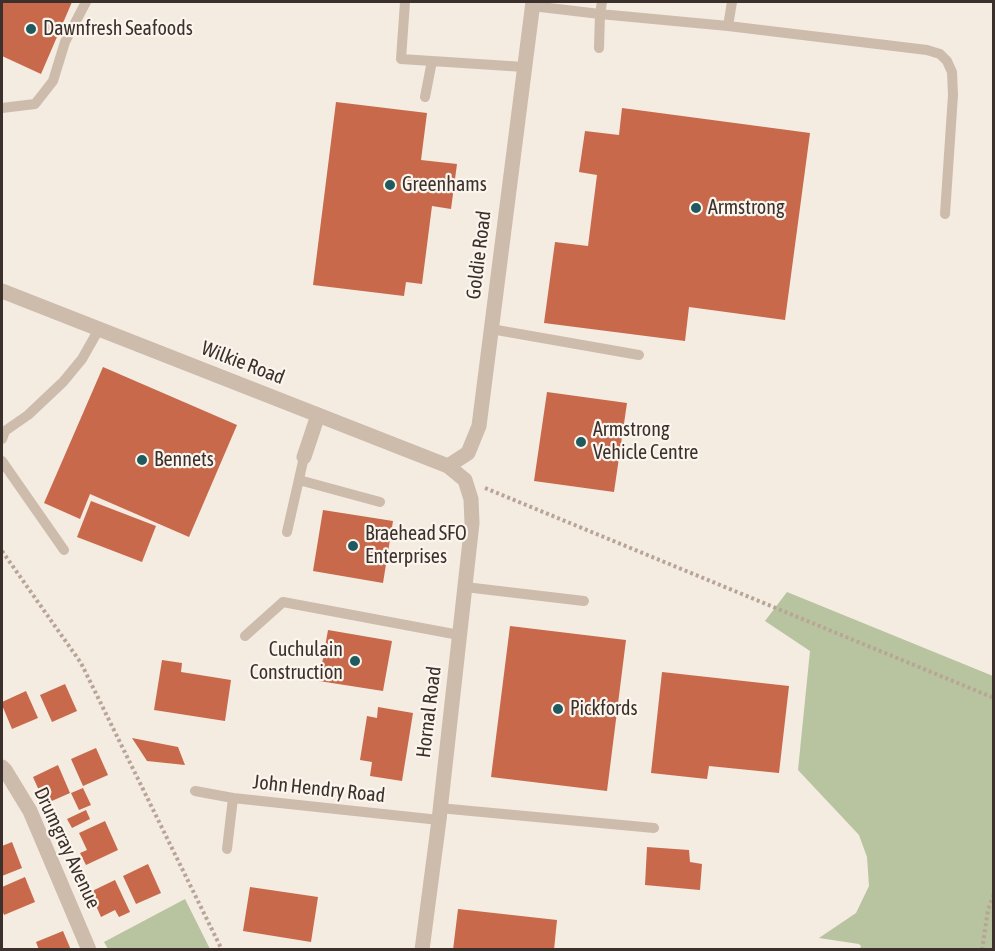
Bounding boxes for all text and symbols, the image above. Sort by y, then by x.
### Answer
place label: Dawnfresh Seafoods [43,17,193,41]
marker: Dawnfresh Seafoods [24,22,38,36]
place label: Greenhams [402,173,487,197]
marker: Greenhams [383,178,397,192]
place label: Armstrong [708,196,785,220]
marker: Armstrong [689,201,703,215]
street label: Goldie Road [462,209,496,301]
street label: Wilkie Road [198,336,288,390]
place label: Armstrong Vehicle Centre [593,418,698,465]
marker: Armstrong Vehicle Centre [574,435,588,449]
place label: Bennets [154,448,214,472]
marker: Bennets [135,453,149,467]
place label: Braehead SFO Enterprises [365,522,467,569]
marker: Braehead SFO Enterprises [346,539,360,553]
place label: Cuchulain Construction [250,638,343,685]
marker: Cuchulain Construction [348,654,362,668]
street label: Hornal Road [411,665,447,759]
place label: Pickfords [570,697,638,721]
marker: Pickfords [551,702,565,716]
street label: John Hendry Road [252,770,386,808]
street label: Drumgray Avenue [28,784,106,912]

